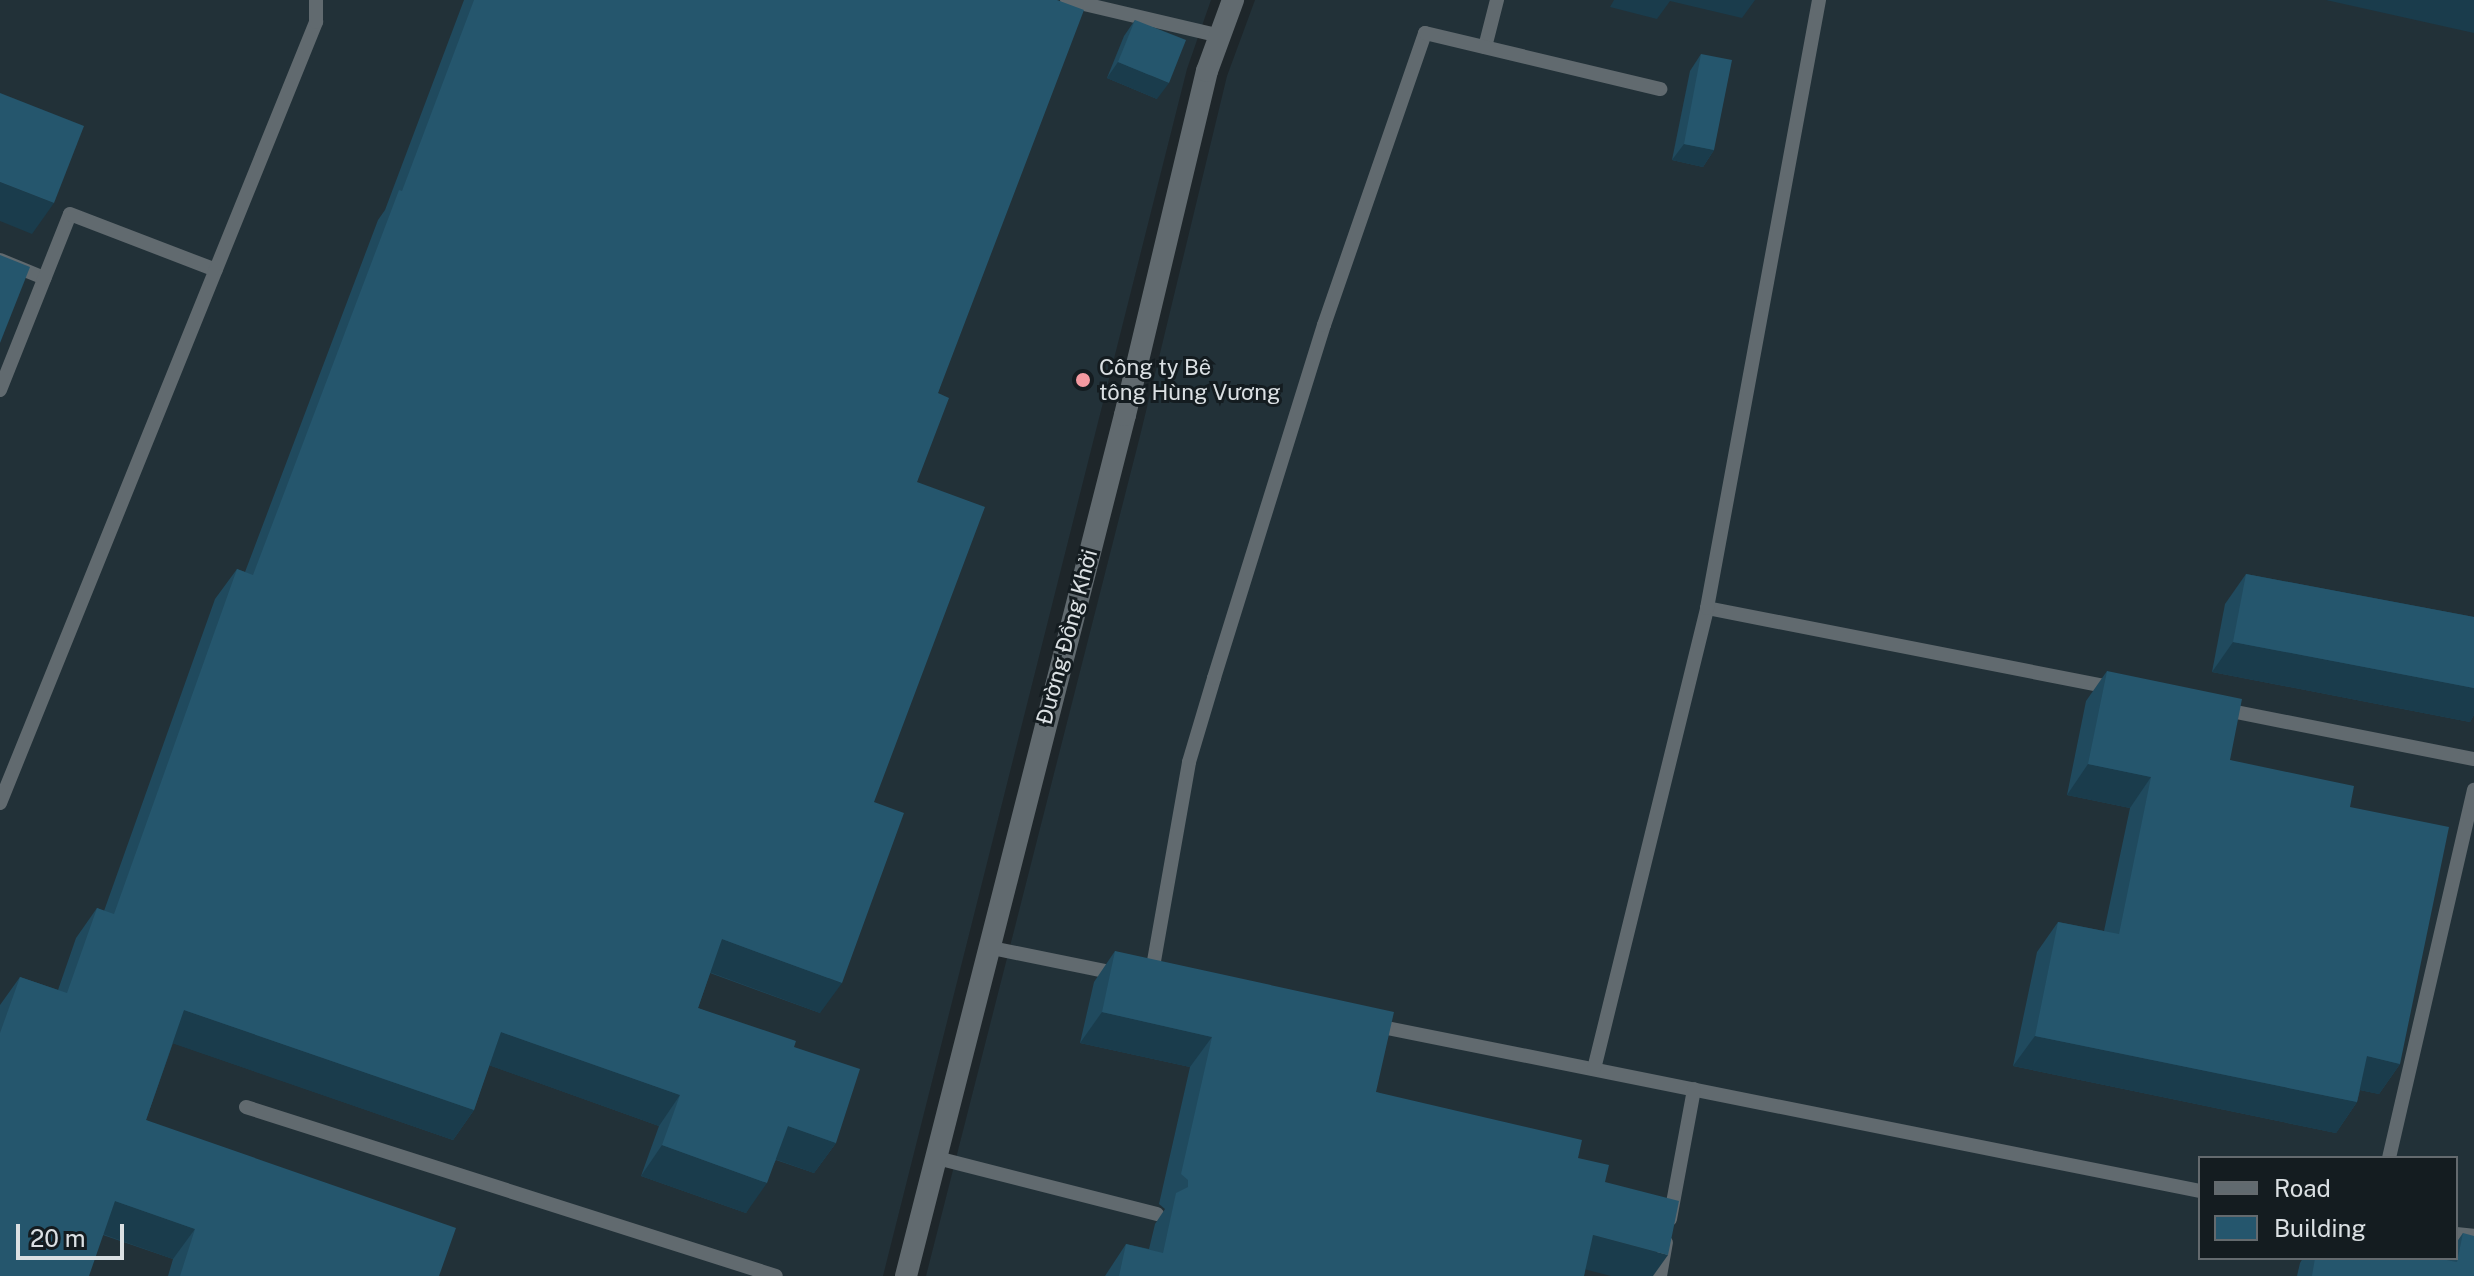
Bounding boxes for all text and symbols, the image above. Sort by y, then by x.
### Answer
place label: Công ty Bê tông Hùng Vương [1099,354,1281,406]
marker: Công ty Bê tông Hùng Vương [1074,371,1092,389]
street label: Đường Đồng Khởi [1031,546,1103,728]
legend [2198,1156,2458,1260]
text: Road [2274,1174,2331,1202]
scale bar [20,1208,128,1258]
text: Building [2274,1214,2366,1242]
text: 20 m [30,1224,86,1252]

